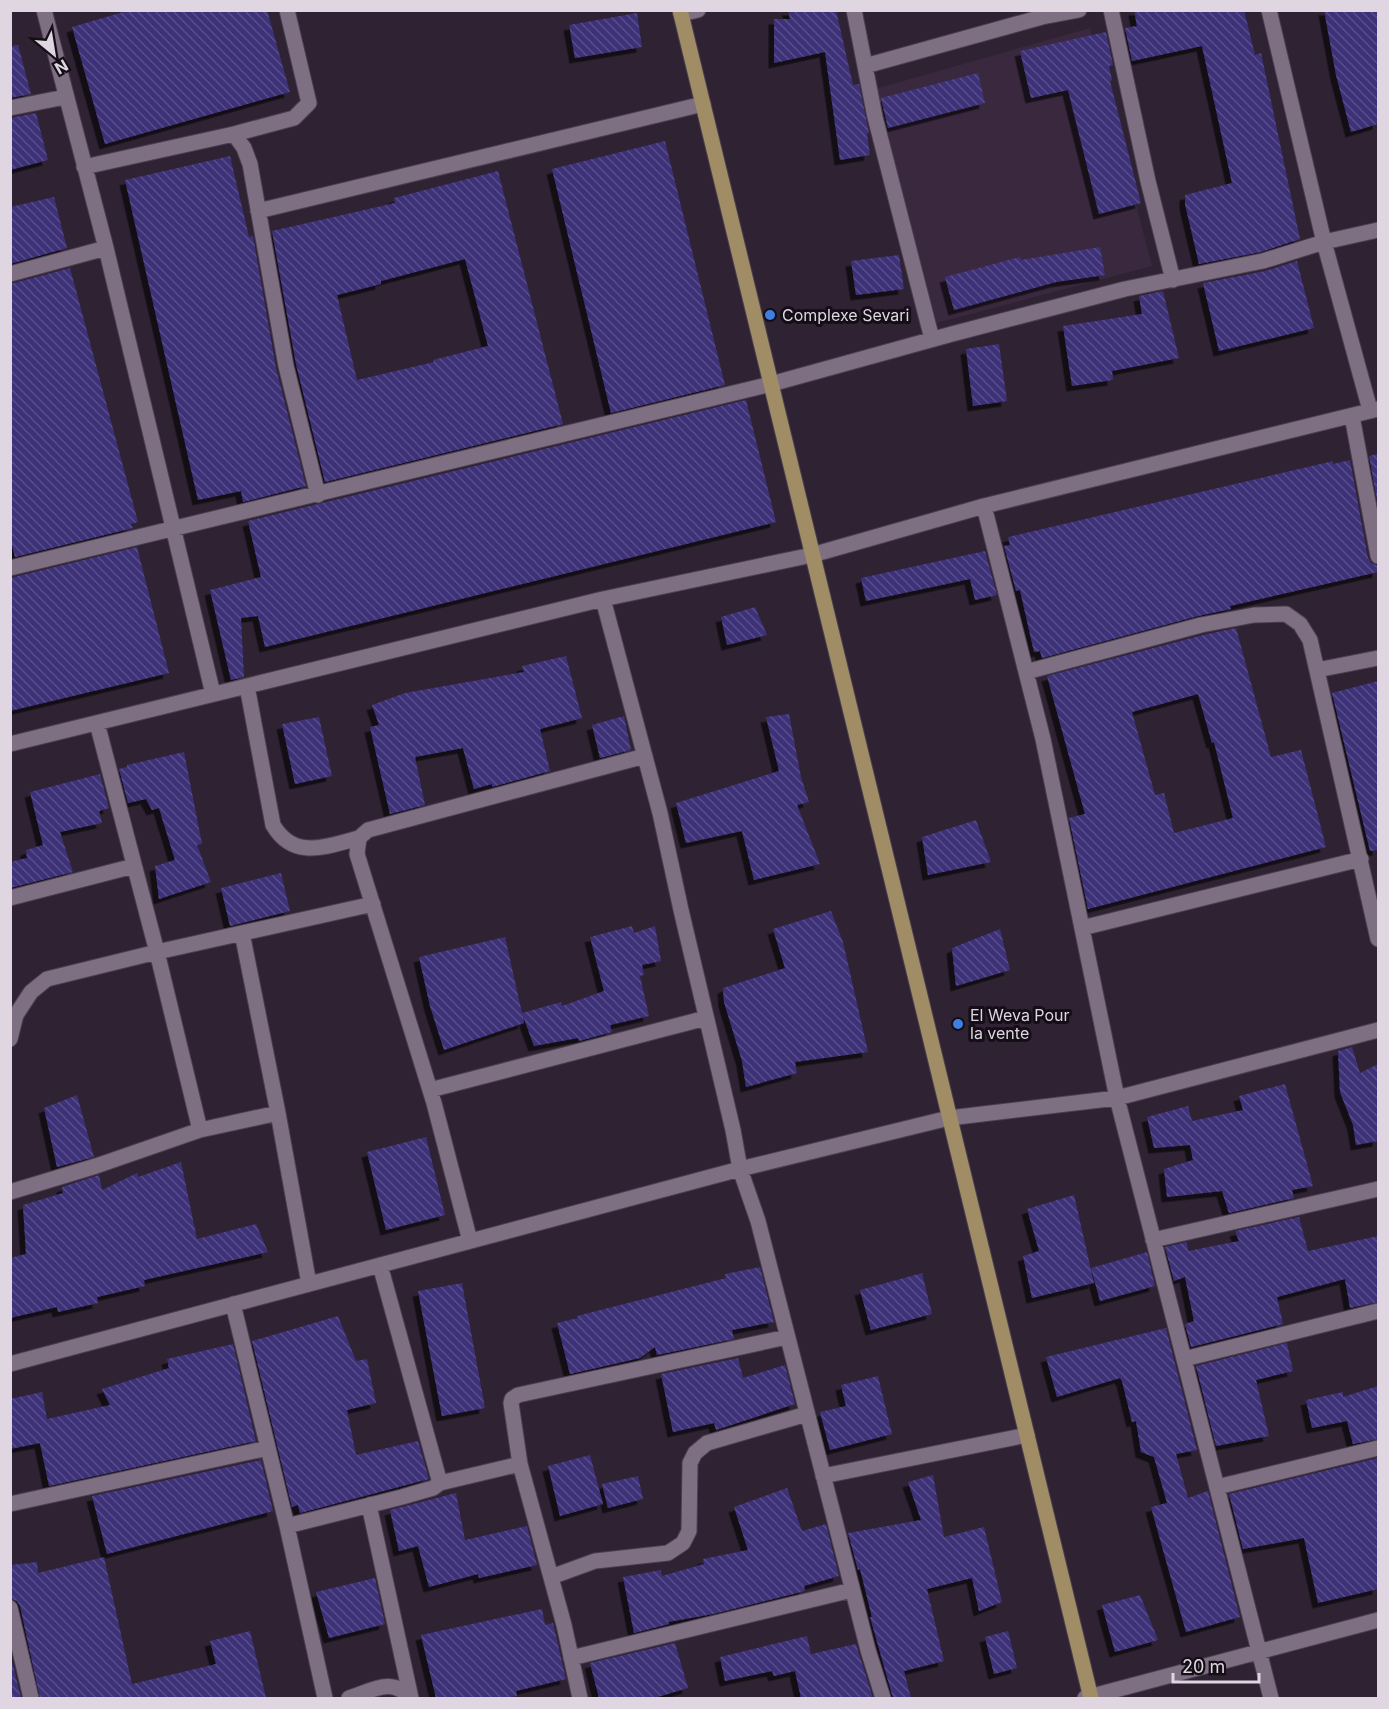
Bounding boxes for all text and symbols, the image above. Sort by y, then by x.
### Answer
north arrow [24,24,84,84]
text: N [51,55,72,79]
place label: Complexe Sevari [782,305,909,325]
marker: Complexe Sevari [763,308,777,322]
place label: El Weva Pour la vente [970,1005,1070,1043]
marker: El Weva Pour la vente [951,1017,965,1031]
scale bar [1173,1646,1258,1684]
text: 20 m [1182,1656,1225,1677]

